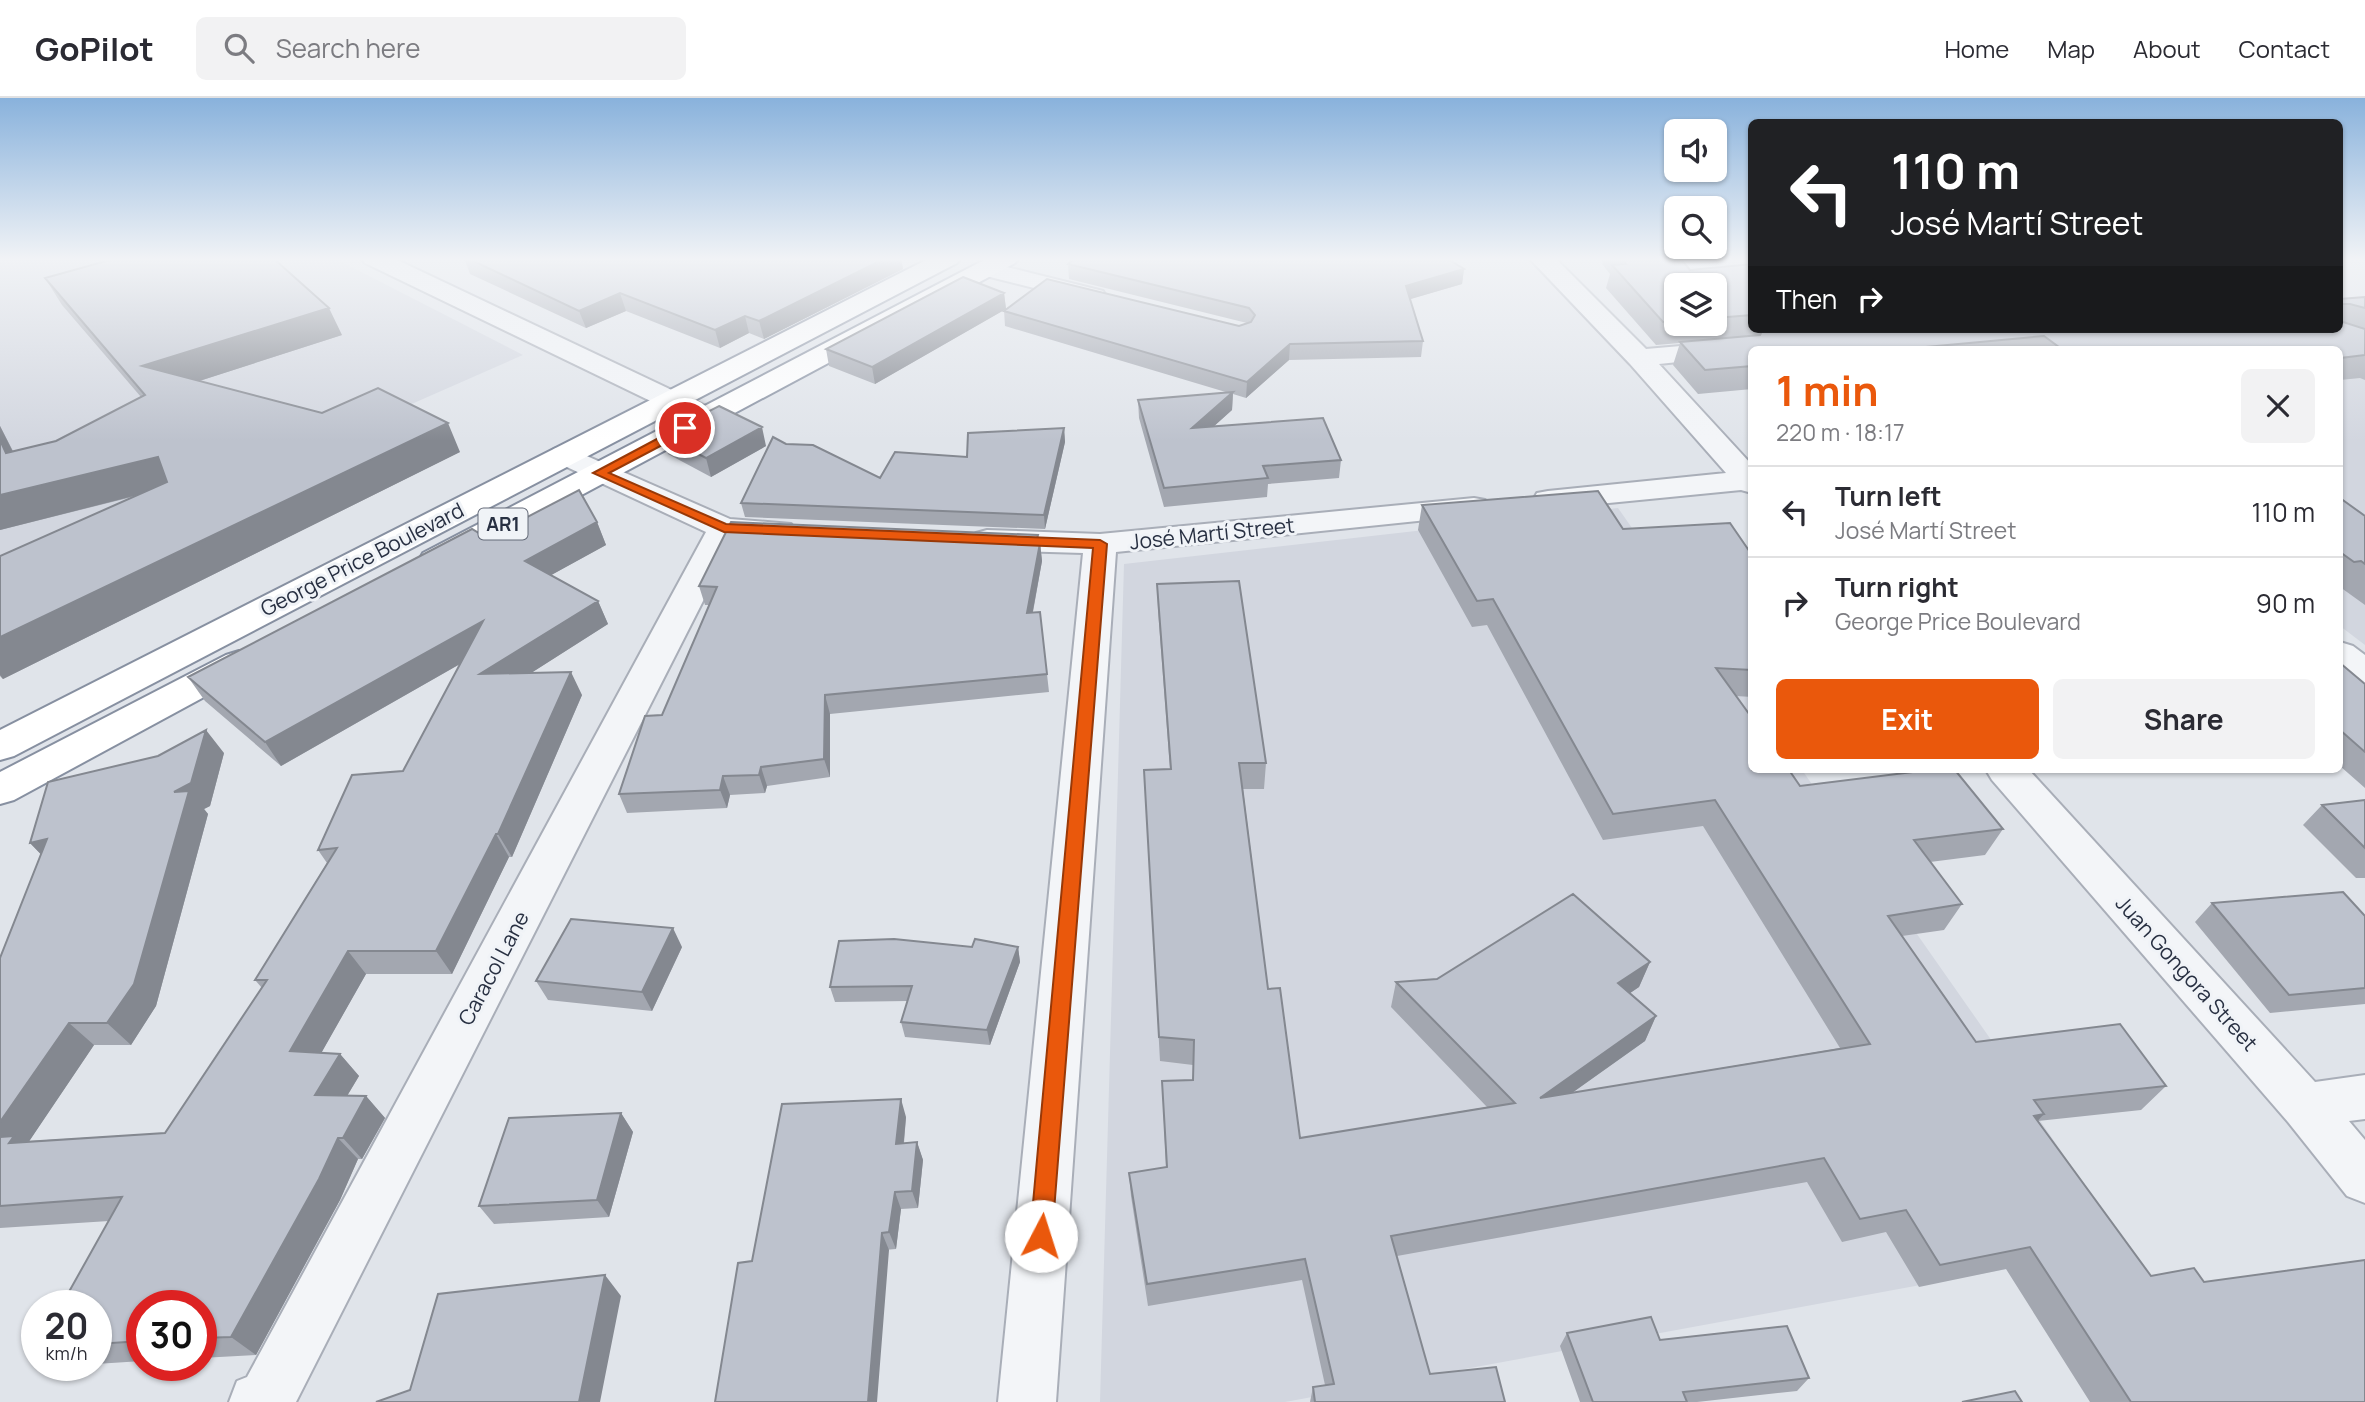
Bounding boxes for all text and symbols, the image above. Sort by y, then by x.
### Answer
search box [196,17,686,80]
text: GoPilot [35,26,154,71]
icon: search [220,29,258,67]
text: Search here [276,30,420,66]
text: Home [1944,32,2009,65]
text: Map [2047,32,2095,65]
text: About [2133,32,2201,65]
text: Contact [2239,32,2330,65]
map controls [1664,119,1727,336]
button: sound [1664,119,1727,182]
text: 110 m [1891,137,2020,204]
icon: left [1776,147,1867,238]
button: search [1664,196,1727,259]
text: José Martí Street [1891,201,2143,245]
button: layers [1664,273,1727,336]
icon: right [1851,280,1889,318]
text: Then [1776,281,1837,317]
text: 1 min [1776,361,1879,419]
button: close [2241,369,2315,443]
pin [655,398,715,458]
icon: arrive [666,409,704,447]
text: 220 m · 18:17 [1776,416,1904,448]
text: Turn left [1835,478,1942,514]
icon: left [1776,493,1814,531]
text: 110 m [2252,494,2315,530]
street label: George Price Boulevard [256,496,468,622]
road number: AR1 [478,508,528,540]
street label: José Martí Street [1128,510,1296,556]
text: José Martí Street [1835,514,2016,546]
text: Turn right [1835,569,1959,605]
icon: right [1776,584,1814,622]
text: 90 m [2256,585,2315,621]
text: George Price Boulevard [1835,605,2081,637]
button: Exit [1776,679,2039,759]
button: Share [2053,679,2315,759]
street label: Juan Gongora Street [2110,889,2264,1057]
street label: Caracol Lane [451,906,535,1030]
position arrow [1004,1199,1078,1273]
speed limit sign: 30 [126,1290,217,1381]
text: 20 [45,1302,88,1350]
text: km/h [46,1341,87,1365]

